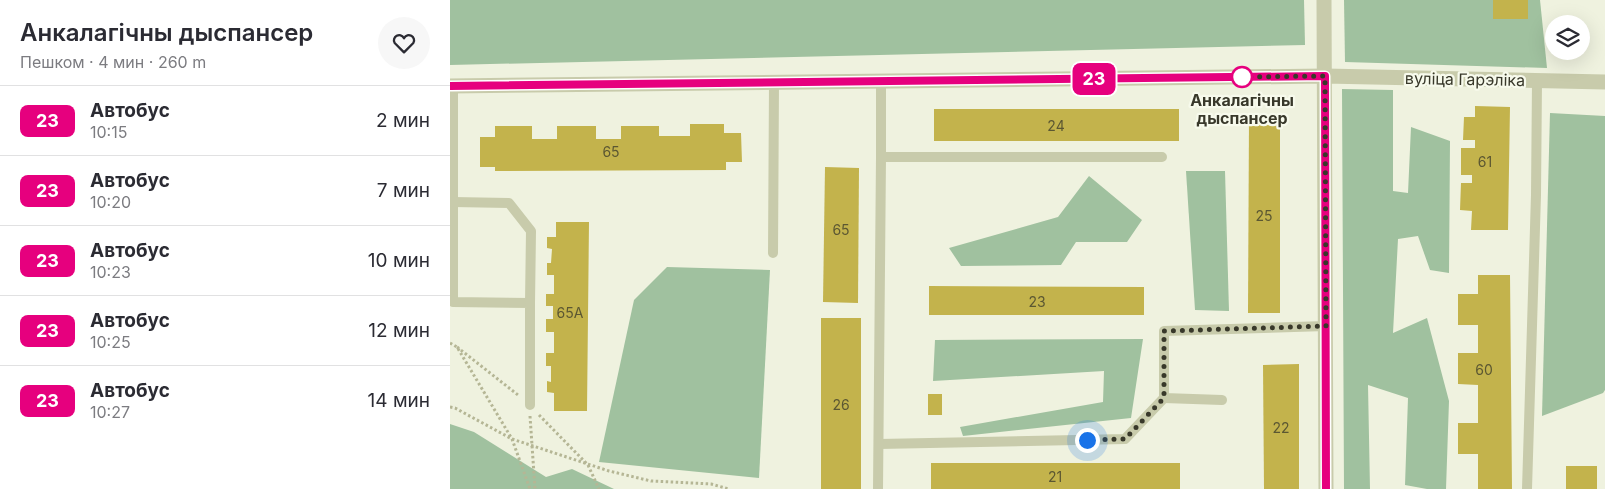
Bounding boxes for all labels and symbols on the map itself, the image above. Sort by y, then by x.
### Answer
line badge: 23 [1072,63,1116,95]
marker: Анкалагічны дыспансер [1231,66,1253,88]
street label: вуліца Гарэліка [1405,68,1525,90]
place label: Анкалагічны дыспансер [1190,90,1294,128]
house number: 24 [1047,117,1065,134]
house number: 65 [602,143,620,160]
house number: 61 [1478,153,1492,170]
house number: 25 [1255,207,1273,224]
house number: 65 [832,221,850,238]
house number: 23 [1028,293,1046,310]
house number: 65А [557,304,584,321]
house number: 60 [1475,361,1493,378]
house number: 26 [832,396,850,413]
house number: 22 [1272,419,1290,436]
your location [1075,428,1100,453]
house number: 21 [1048,468,1062,485]

